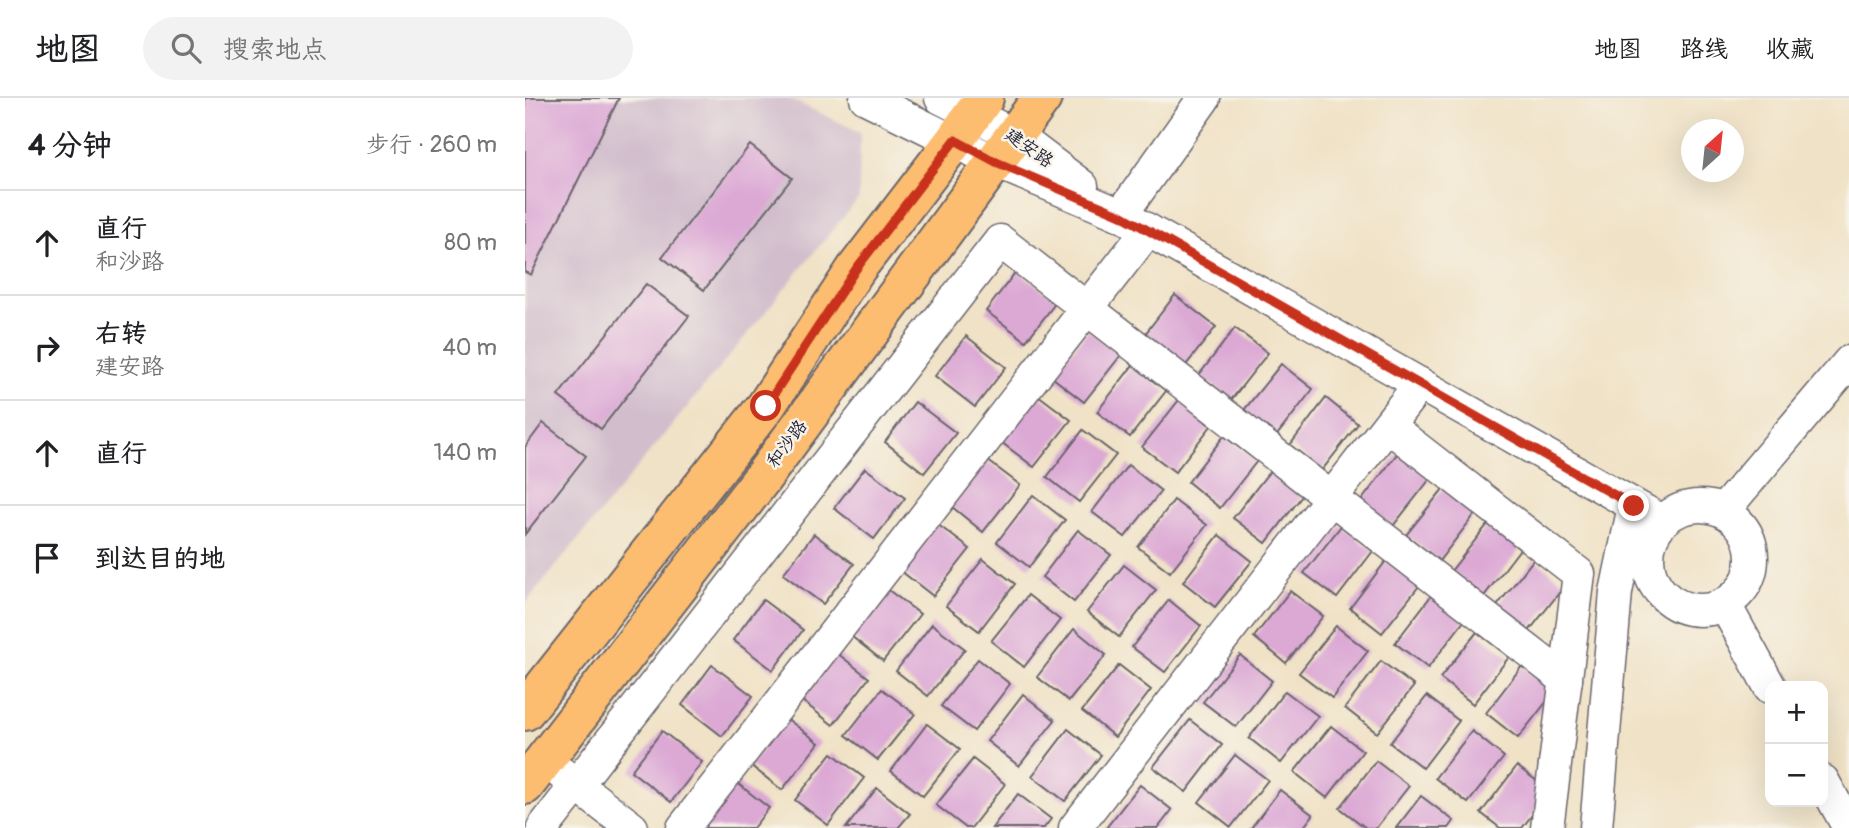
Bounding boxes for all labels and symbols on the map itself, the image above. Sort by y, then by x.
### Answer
north arrow [1681,119,1744,182]
street label: 建安路 [1000,123,1058,173]
route start [750,390,781,421]
street label: 和沙路 [762,416,812,472]
route end [1618,490,1649,521]

